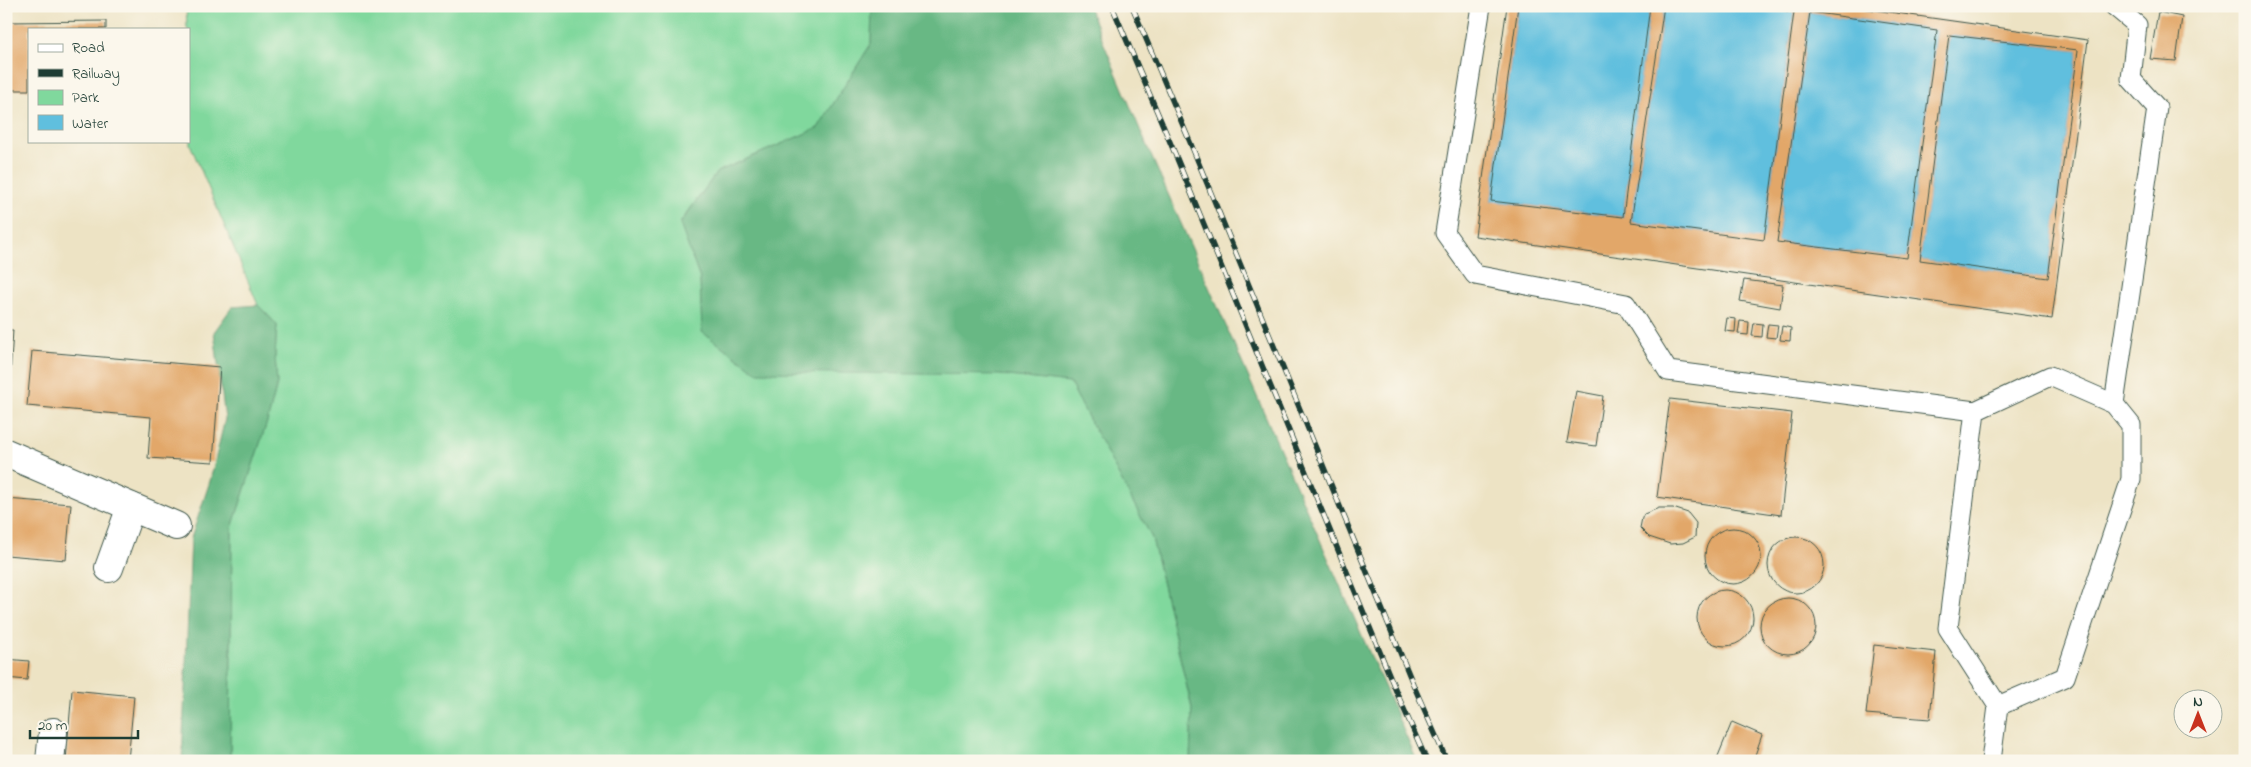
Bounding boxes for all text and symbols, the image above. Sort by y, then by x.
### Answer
legend [28,28,190,142]
text: Road [72,37,105,59]
text: Railway [72,63,120,86]
text: Park [72,87,100,109]
text: Water [72,113,108,135]
north arrow [2174,690,2224,740]
text: N [2193,692,2203,713]
scale bar [30,707,138,739]
text: 20 m [38,715,68,737]

